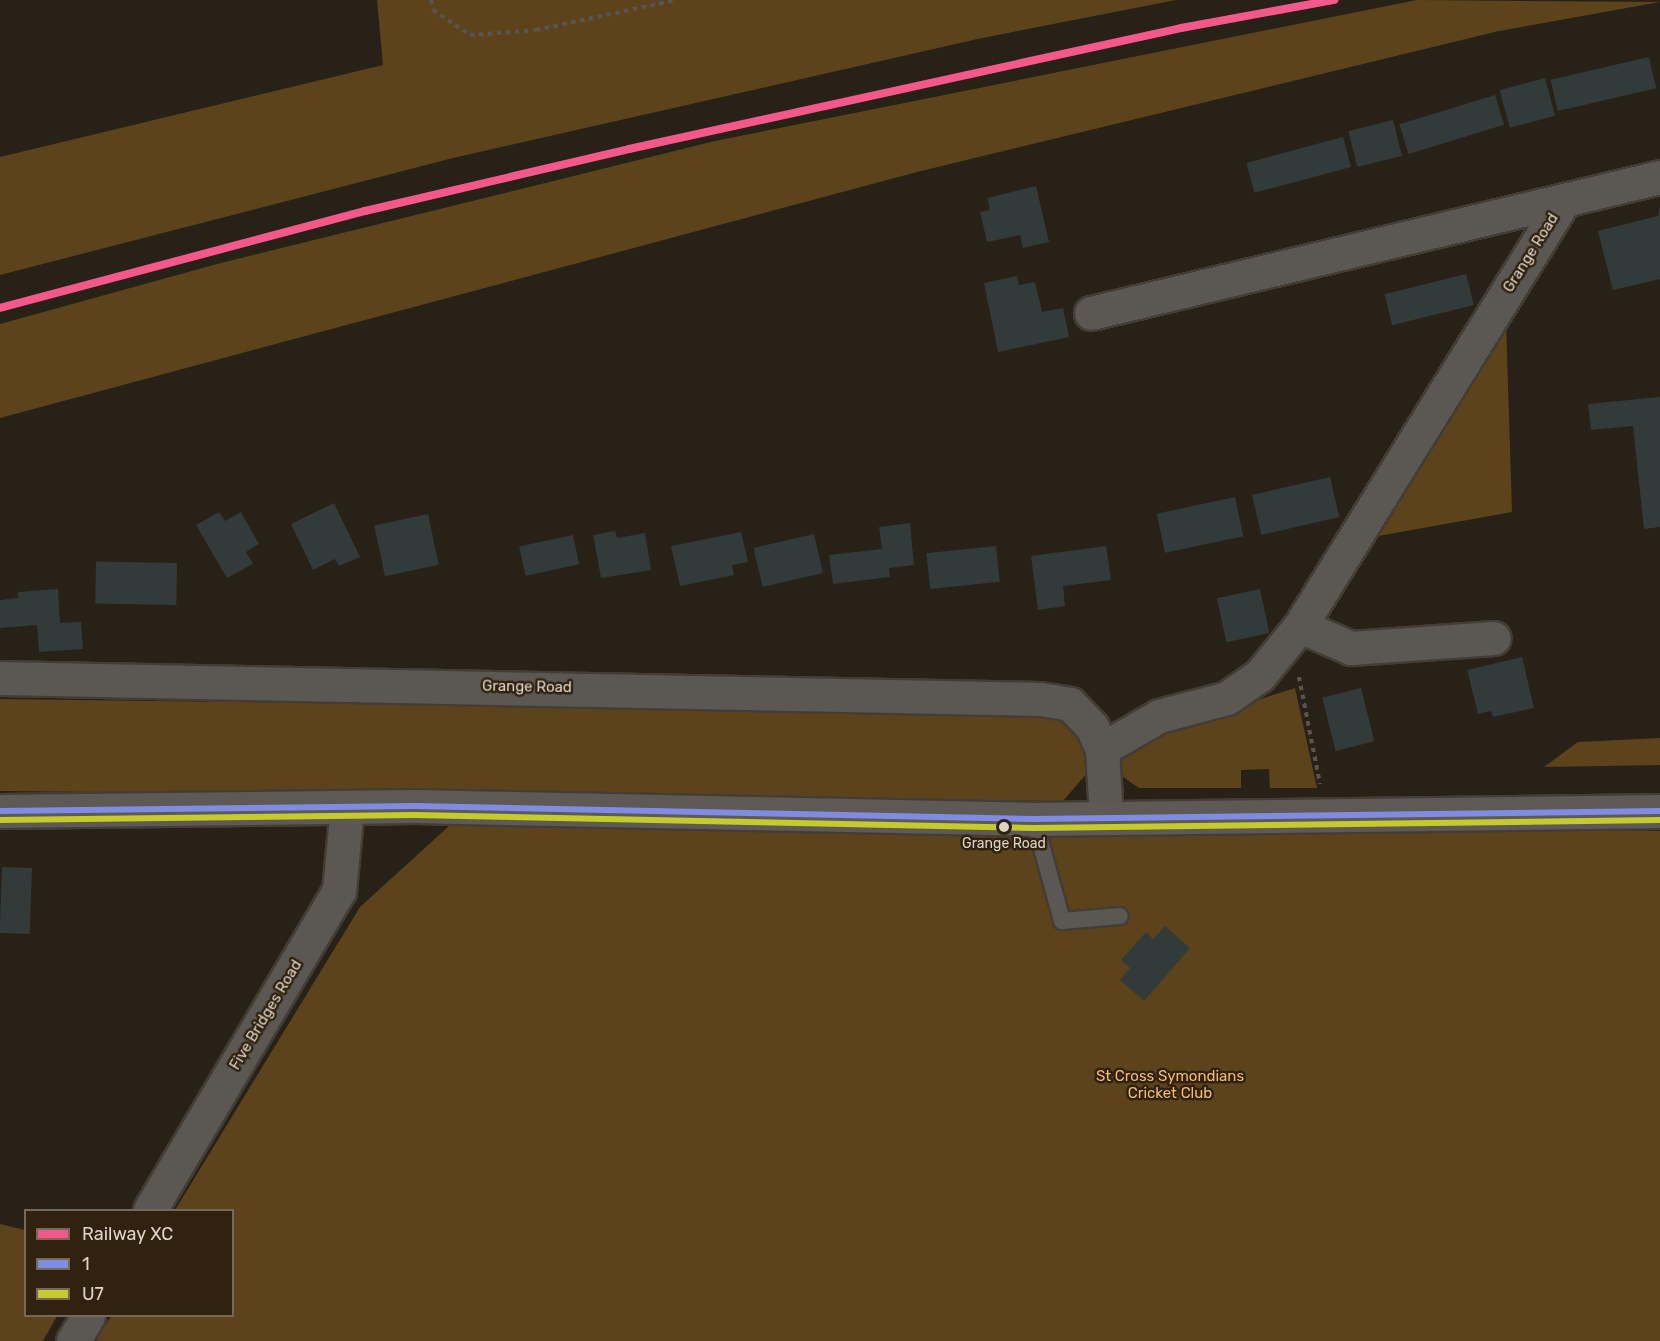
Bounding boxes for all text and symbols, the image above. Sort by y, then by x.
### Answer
street label: Grange Road [1500,210,1562,296]
street label: Grange Road [482,677,572,697]
marker: Grange Road [998,821,1010,833]
place label: Grange Road [962,836,1046,852]
street label: Five Bridges Road [226,957,306,1073]
park label: St Cross Symondians Cricket Club [1096,1067,1244,1102]
legend [24,1209,234,1317]
text: Railway XC [82,1223,173,1245]
text: 1 [82,1253,90,1275]
text: U7 [82,1283,104,1305]

